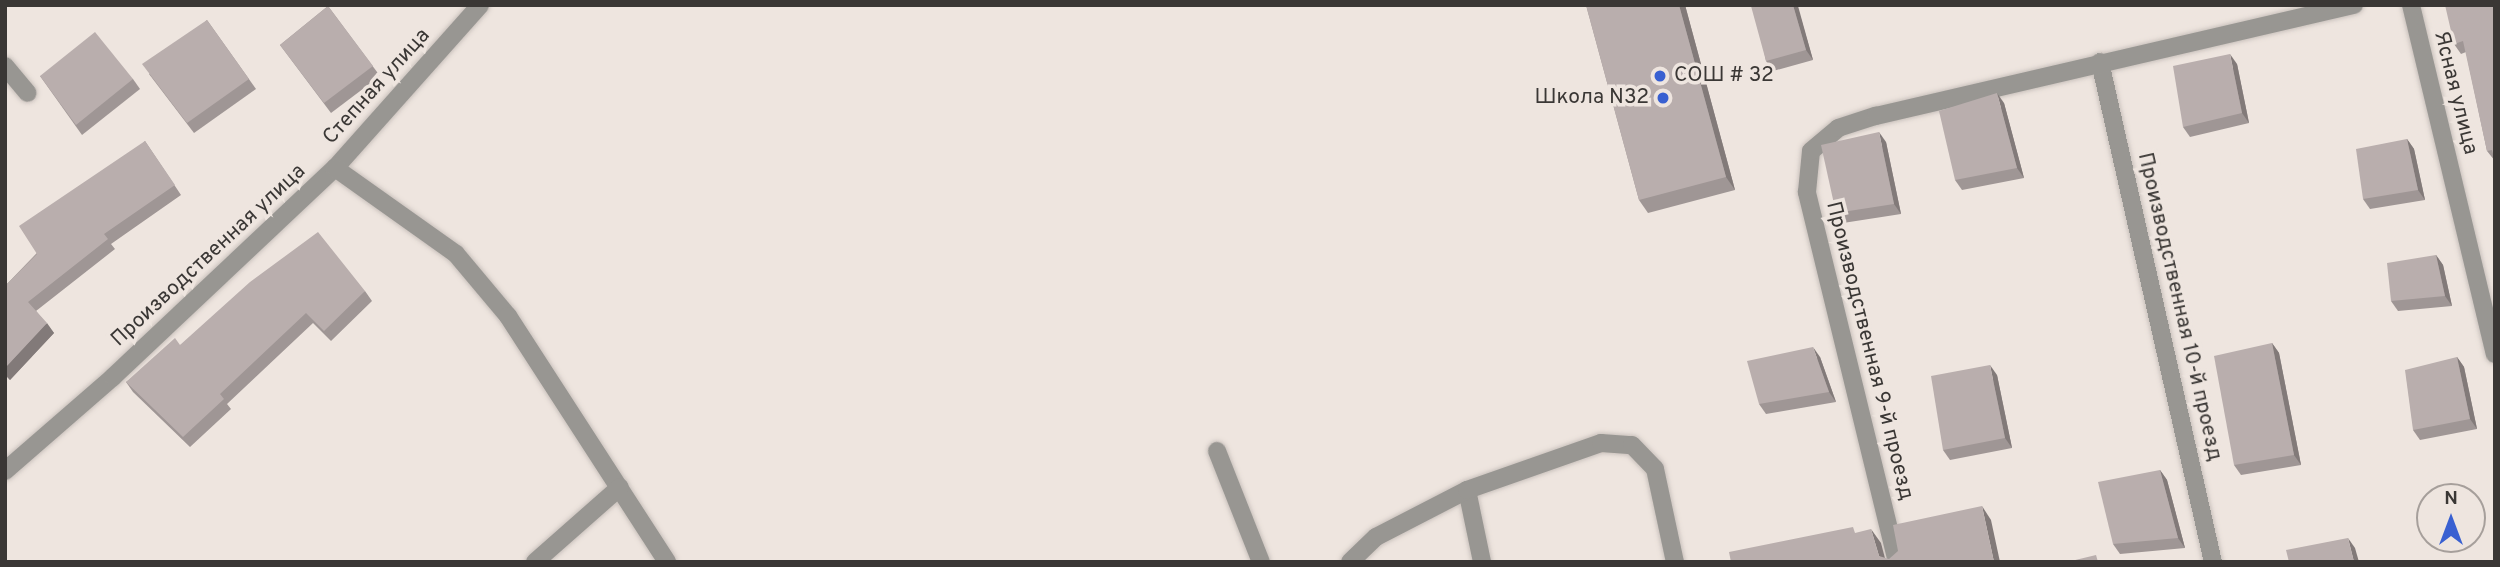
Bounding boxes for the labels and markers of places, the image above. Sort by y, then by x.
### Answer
place label: СОШ # 32 [1674,63,1774,89]
marker: СОШ # 32 [1652,68,1668,84]
place label: Школа N32 [1534,85,1649,111]
marker: Школа N32 [1655,90,1671,106]

